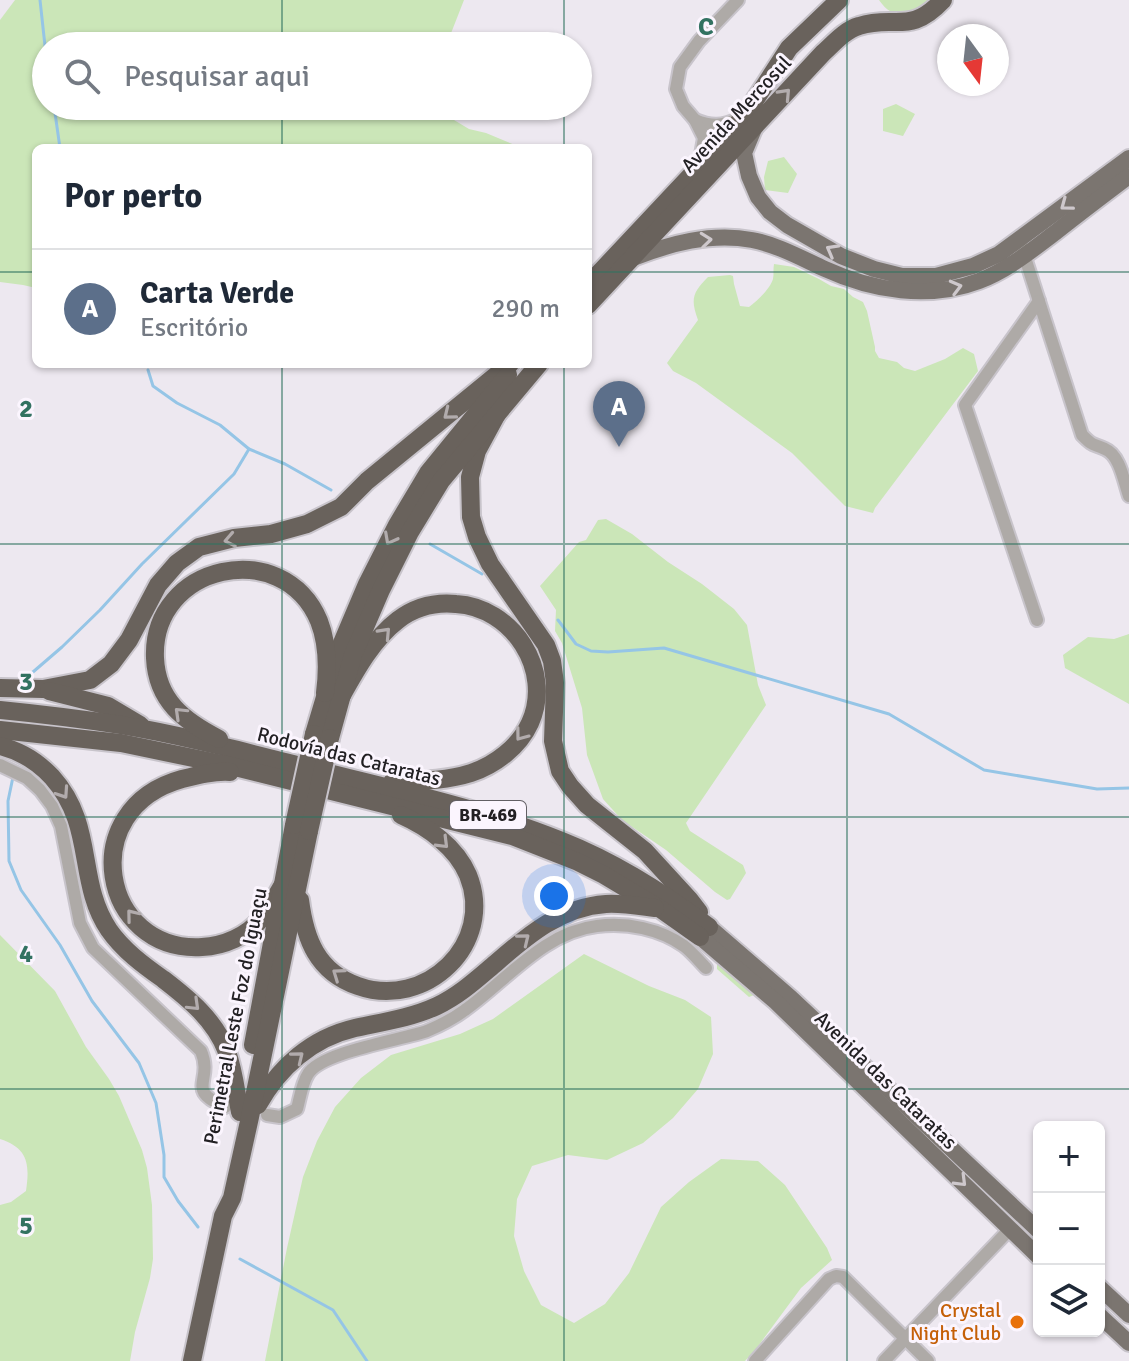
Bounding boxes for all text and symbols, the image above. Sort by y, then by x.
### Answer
text: C [698,11,714,43]
north arrow [937,24,1009,96]
search box [32,32,592,120]
street label: Avenida Mercosul [676,51,797,178]
icon: search [60,54,104,98]
text: Pesquisar aqui [124,58,310,95]
one-way arrow [776,88,790,103]
text: Por perto [64,175,202,217]
one-way arrow [1061,195,1075,209]
one-way arrow [700,231,713,248]
one-way arrow [826,244,840,260]
text: Carta Verde [140,275,294,312]
one-way arrow [948,280,962,297]
text: A [82,293,98,325]
text: 290 m [491,293,560,325]
text: Escritório [140,312,248,344]
pin: A [593,381,645,447]
text: 2 [19,393,33,425]
one-way arrow [444,404,459,418]
one-way arrow [223,530,237,547]
one-way arrow [384,531,399,546]
one-way arrow [375,628,389,643]
text: 3 [19,666,33,698]
one-way arrow [175,708,189,722]
street label: Rodovía das Cataratas [255,722,443,791]
one-way arrow [516,727,531,741]
one-way arrow [53,784,68,799]
road number: BR-469 [450,801,526,829]
one-way arrow [434,834,449,848]
your location [534,876,574,916]
street label: Perimetral Leste Foz do Iguaçu [198,886,273,1147]
one-way arrow [128,909,142,924]
one-way arrow [515,934,529,949]
text: 4 [19,938,33,970]
one-way arrow [332,970,347,984]
one-way arrow [185,996,199,1010]
street label: Avenida das Cataratas [809,1006,962,1155]
one-way arrow [289,1052,304,1066]
map controls [1033,1121,1105,1337]
button: + [1033,1121,1105,1193]
one-way arrow [952,1172,966,1187]
button: − [1033,1193,1105,1265]
text: 5 [19,1210,33,1242]
button: layers [1033,1265,1105,1337]
place label: Crystal Night Club [910,1298,1001,1346]
marker: Crystal Night Club [1008,1313,1026,1331]

